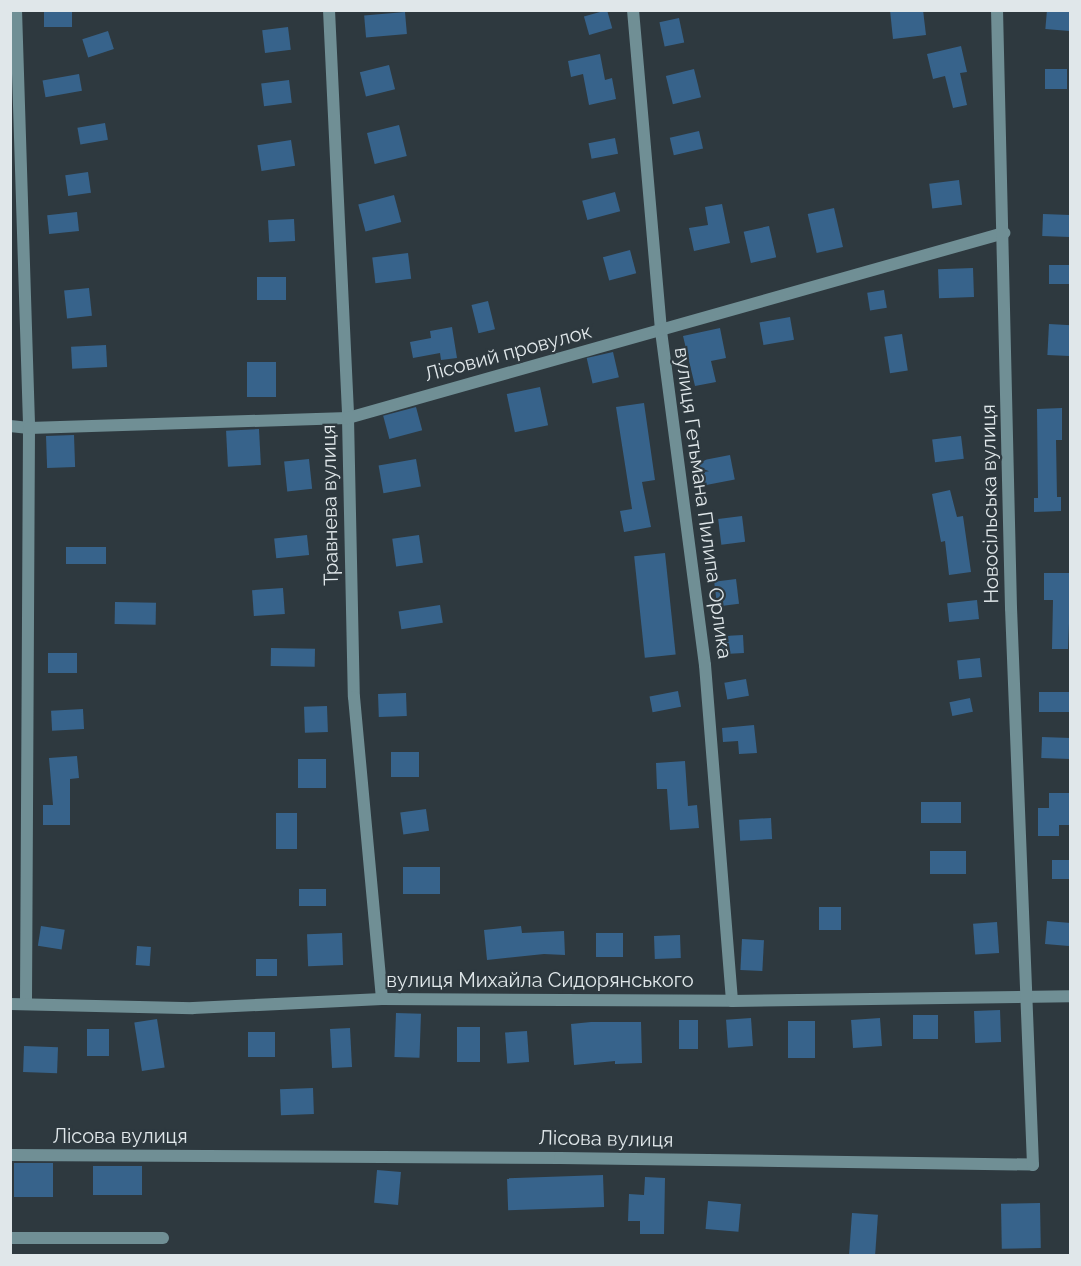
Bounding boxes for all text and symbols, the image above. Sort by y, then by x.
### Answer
street label: Лісовий провулок [422,319,594,387]
street label: вулиця Гетьмана Пилипа Орлика [669,346,737,660]
street label: Новосільська вулиця [976,404,1004,604]
street label: Травнева вулиця [317,424,343,586]
street label: вулиця Михайла Сидорянського [386,968,694,992]
street label: Лісова вулиця [52,1124,188,1148]
street label: Лісова вулиця [538,1126,674,1152]

